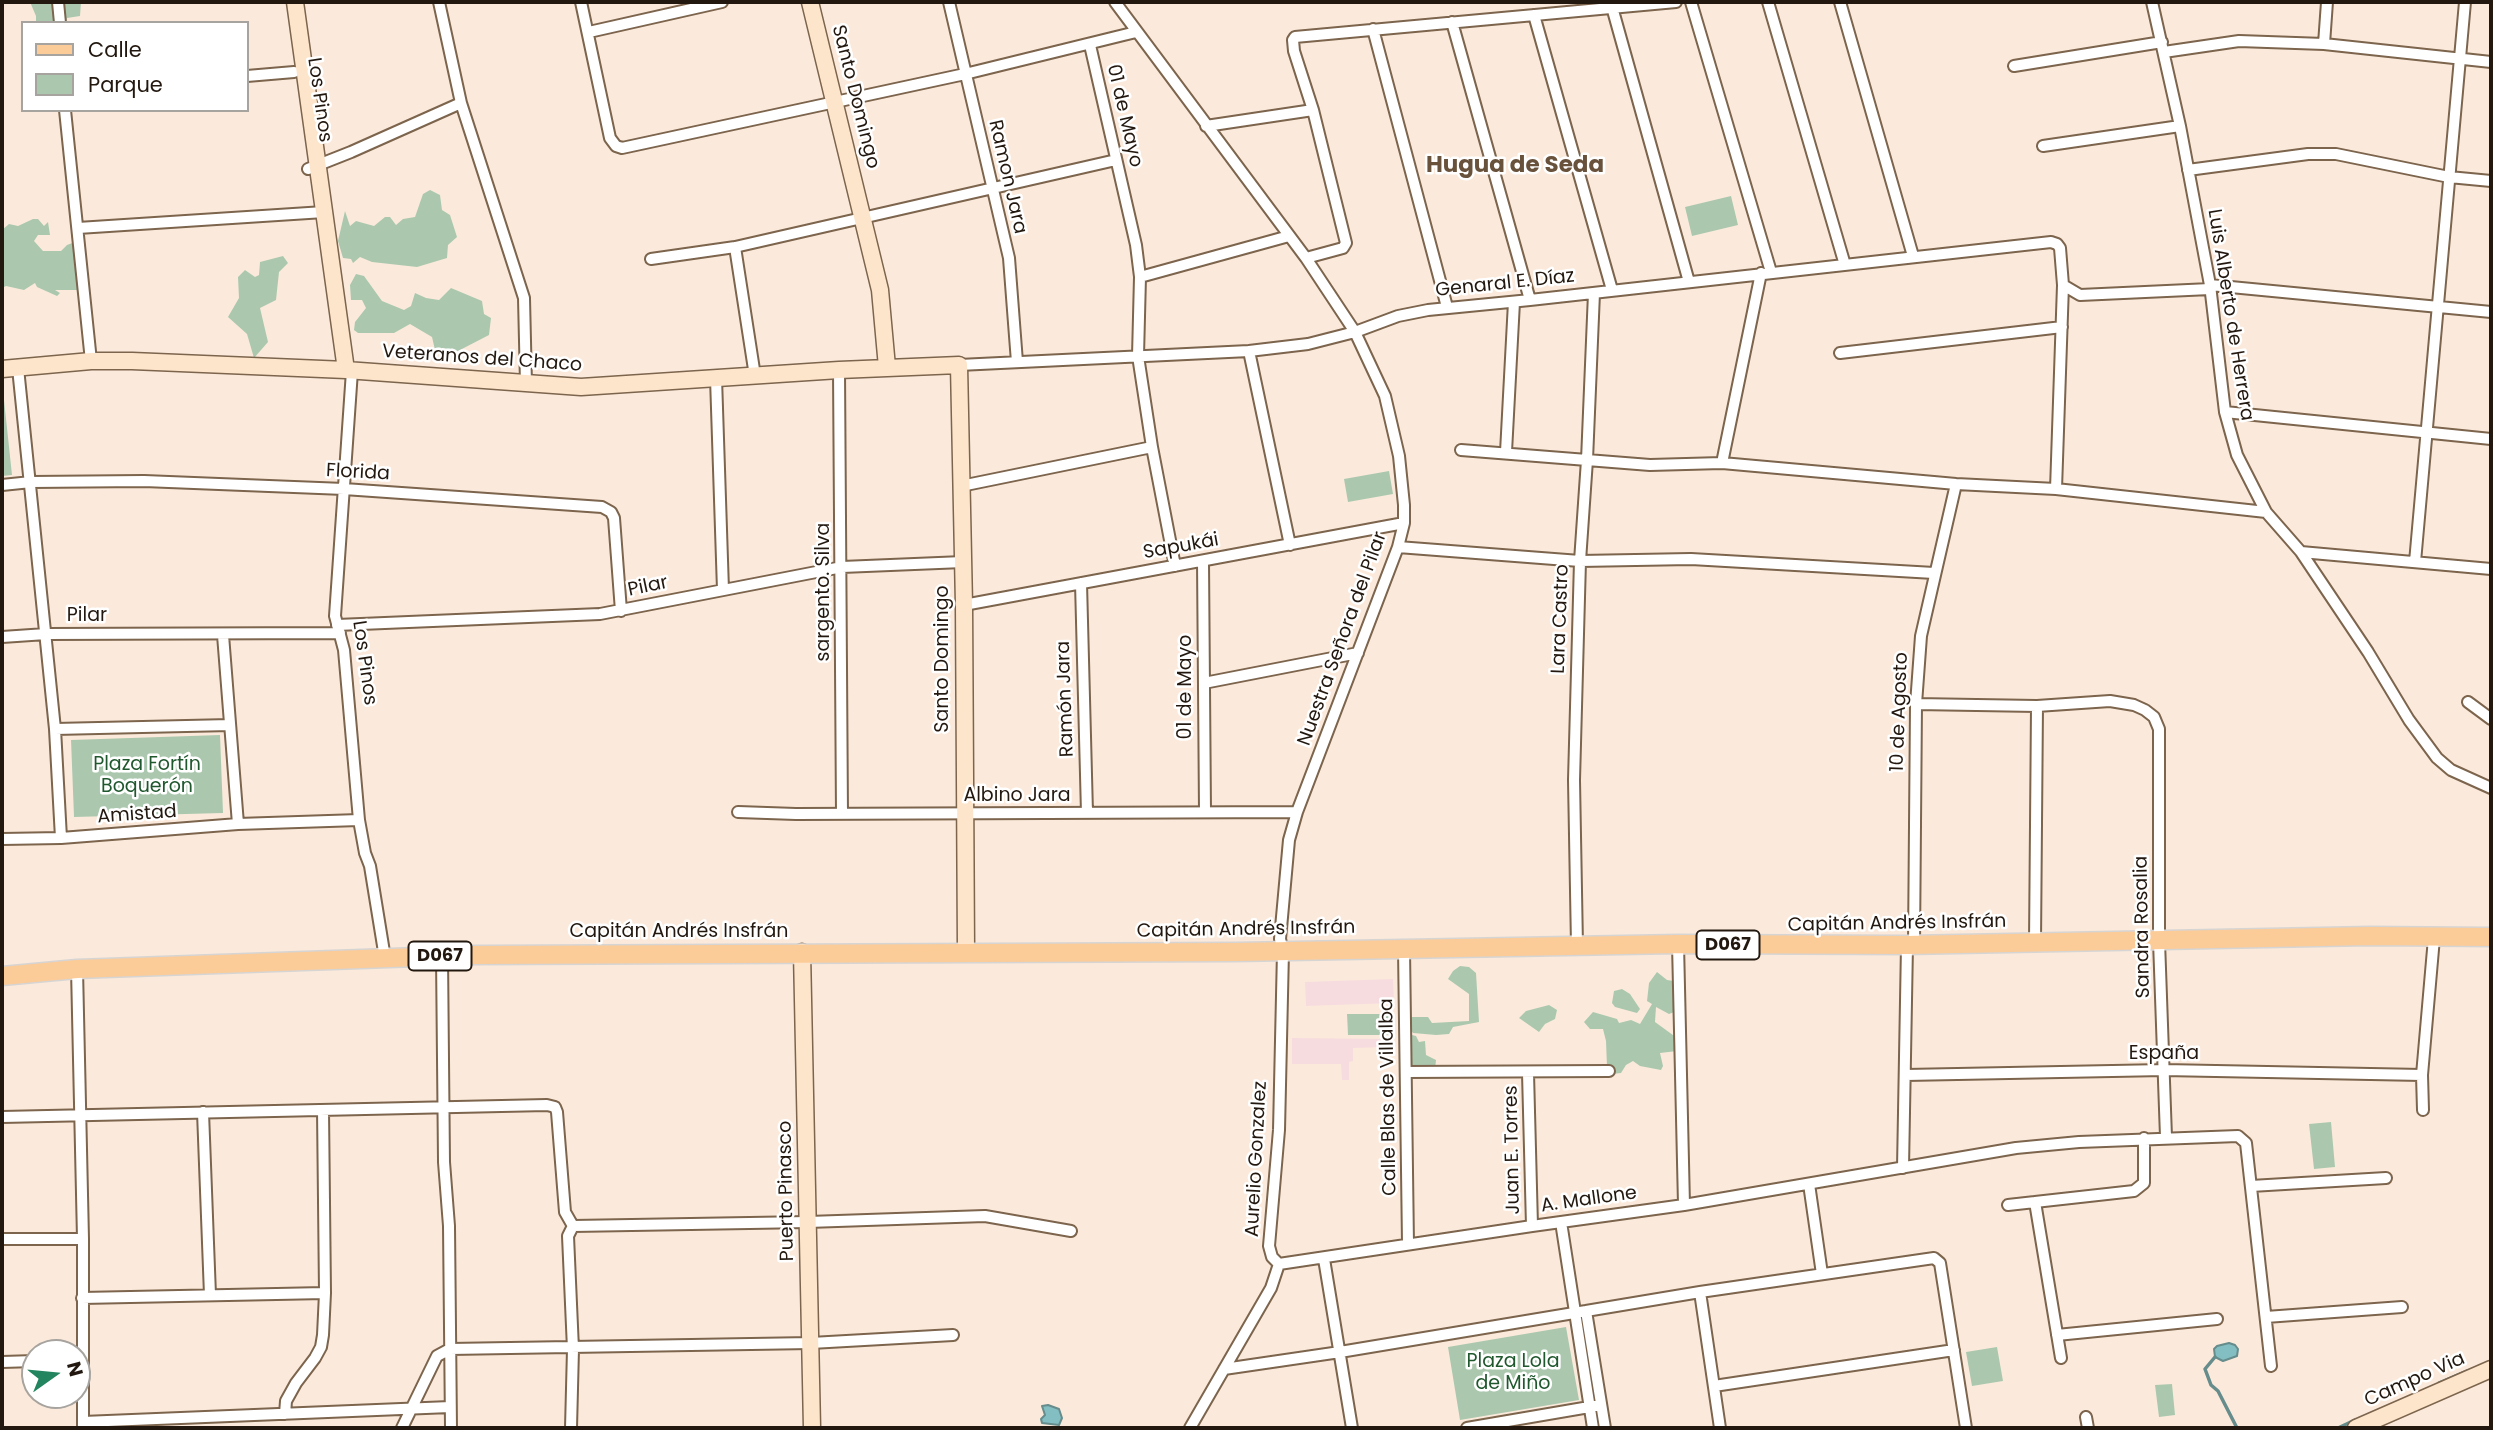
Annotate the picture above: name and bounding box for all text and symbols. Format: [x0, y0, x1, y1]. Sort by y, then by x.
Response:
legend [21, 21, 248, 112]
street label: Santo Domingo [826, 23, 884, 171]
text: Calle [88, 35, 142, 64]
street label: Los Pinos [302, 56, 336, 144]
street label: 01 de Mayo [1101, 62, 1147, 170]
text: Parque [88, 70, 163, 99]
street label: Ramon Jara [983, 118, 1031, 236]
district label: Hugua de Seda [1426, 152, 1604, 180]
street label: Luis Alberto de Herrera [2202, 208, 2258, 422]
street label: Genaral E. Díaz [1434, 265, 1576, 303]
street label: Veteranos del Chaco [381, 341, 583, 377]
street label: Florida [326, 460, 390, 486]
street label: sargento. Silva [813, 523, 835, 661]
street label: Sapukái [1141, 529, 1221, 565]
street label: Nuestra Señora del Pilar [1294, 529, 1392, 749]
street label: Lara Castro [1548, 564, 1574, 674]
street label: Pilar [626, 572, 670, 602]
street label: Santo Domingo [932, 585, 954, 733]
street label: Pilar [67, 605, 107, 627]
street label: Los Pinos [347, 619, 381, 707]
street label: 01 de Mayo [1175, 635, 1197, 739]
street label: Ramón Jara [1053, 641, 1079, 757]
street label: 10 de Agosto [1887, 652, 1913, 772]
park label: Plaza Fortín Boquerón [93, 754, 201, 798]
street label: Albino Jara [963, 785, 1071, 807]
street label: Amistad [97, 801, 177, 829]
street label: Sandra Rosalia [2130, 855, 2156, 999]
street label: Capitán Andrés Insfrán [1787, 911, 2007, 937]
street label: Capitán Andrés Insfrán [1136, 917, 1356, 943]
street label: Capitán Andrés Insfrán [570, 921, 788, 943]
road number: D067 [1696, 930, 1760, 960]
road number: D067 [408, 942, 472, 971]
street label: Calle Blas de Villalba [1376, 998, 1402, 1196]
street label: España [2129, 1043, 2199, 1065]
street label: Aurelio Gonzalez [1242, 1080, 1272, 1238]
street label: Juan E. Torres [1500, 1085, 1526, 1215]
street label: Puerto Pinasco [774, 1121, 800, 1261]
street label: A. Mallone [1540, 1182, 1638, 1218]
north arrow [21, 1339, 91, 1409]
street label: Campo Via [2361, 1348, 2469, 1412]
park label: Plaza Lola de Miño [1467, 1351, 1559, 1395]
text: N [60, 1359, 90, 1379]

